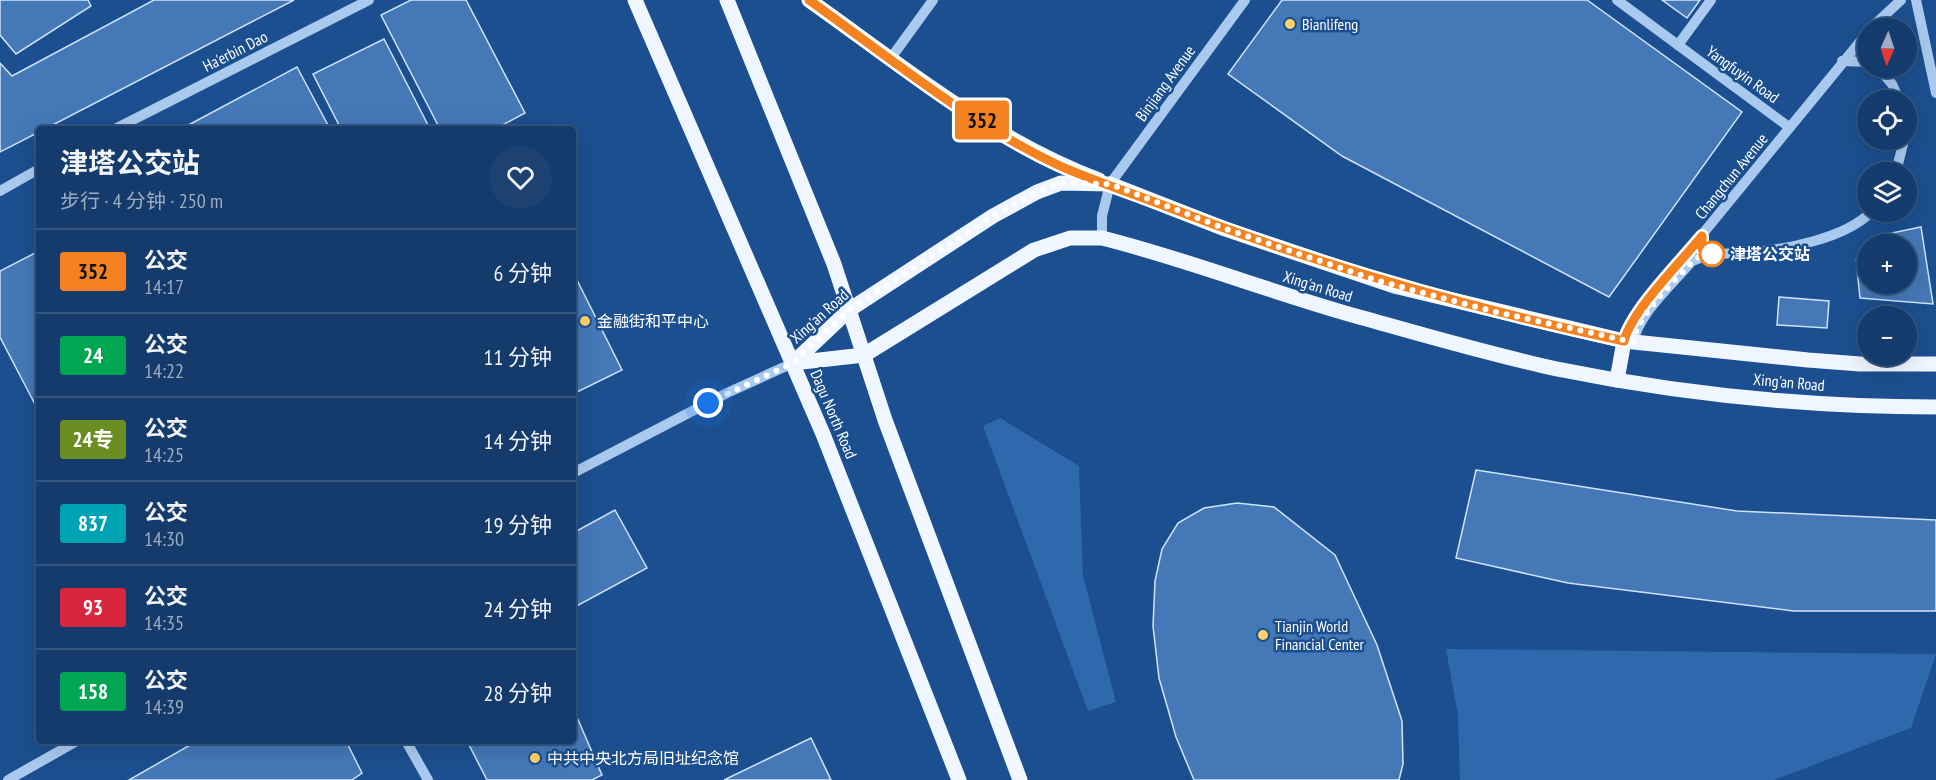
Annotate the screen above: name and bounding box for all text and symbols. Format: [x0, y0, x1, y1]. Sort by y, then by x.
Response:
place label: Bianlifeng [1302, 14, 1358, 34]
marker: Bianlifeng [1283, 17, 1297, 31]
north arrow [1857, 18, 1917, 78]
map controls [1857, 18, 1917, 366]
street label: Ha'erbin Dao [199, 26, 271, 76]
street label: Binjiang Avenue [1131, 41, 1199, 125]
street label: Yangfuyin Road [1703, 41, 1783, 107]
button: locate [1857, 90, 1917, 150]
line badge: 352 [948, 100, 1016, 140]
text: 352 [967, 107, 997, 134]
street label: Changchun Avenue [1690, 129, 1772, 223]
text: 津塔公交站 [60, 144, 200, 181]
button: heart [489, 146, 552, 209]
button: layers [1857, 162, 1917, 222]
text: 步行 · 4 分钟 · 250 m [60, 188, 223, 214]
button: + [1857, 234, 1917, 294]
marker: 津塔公交站 [1699, 241, 1725, 267]
place label: 津塔公交站 [1730, 244, 1810, 264]
text: 公交 [144, 246, 188, 274]
text: 352 [78, 258, 108, 285]
text: 6 分钟 [493, 259, 552, 287]
street label: Xing'an Road [1281, 266, 1355, 306]
text: 14:17 [144, 274, 184, 300]
street label: Xing'an Road [786, 285, 852, 347]
button: − [1857, 306, 1917, 366]
place label: 金融街和平中心 [597, 311, 709, 331]
marker: 金融街和平中心 [578, 314, 592, 328]
text: 公交 [144, 330, 188, 358]
text: 24 [83, 342, 103, 369]
text: 11 分钟 [484, 343, 552, 371]
text: 14:22 [144, 358, 184, 384]
street label: Dagu North Road [806, 367, 862, 461]
street label: Xing'an Road [1752, 369, 1826, 395]
your location [693, 388, 723, 418]
text: 公交 [144, 414, 188, 442]
text: 24专 [72, 426, 114, 453]
text: 14 分钟 [484, 427, 552, 455]
text: 14:25 [144, 442, 184, 468]
text: 公交 [144, 498, 188, 526]
text: 837 [78, 510, 108, 537]
text: 19 分钟 [484, 511, 552, 539]
text: 14:30 [144, 526, 184, 552]
text: 公交 [144, 582, 188, 610]
text: 93 [83, 594, 103, 621]
text: 24 分钟 [484, 595, 552, 623]
text: 14:35 [144, 610, 184, 636]
place label: Tianjin World Financial Center [1275, 616, 1365, 654]
marker: Tianjin World Financial Center [1256, 628, 1270, 642]
text: 公交 [144, 666, 188, 694]
text: 158 [78, 678, 108, 705]
text: 28 分钟 [484, 679, 552, 707]
text: 14:39 [144, 694, 184, 720]
place label: 中共中央北方局旧址纪念馆 [547, 748, 739, 768]
marker: 中共中央北方局旧址纪念馆 [528, 751, 542, 765]

